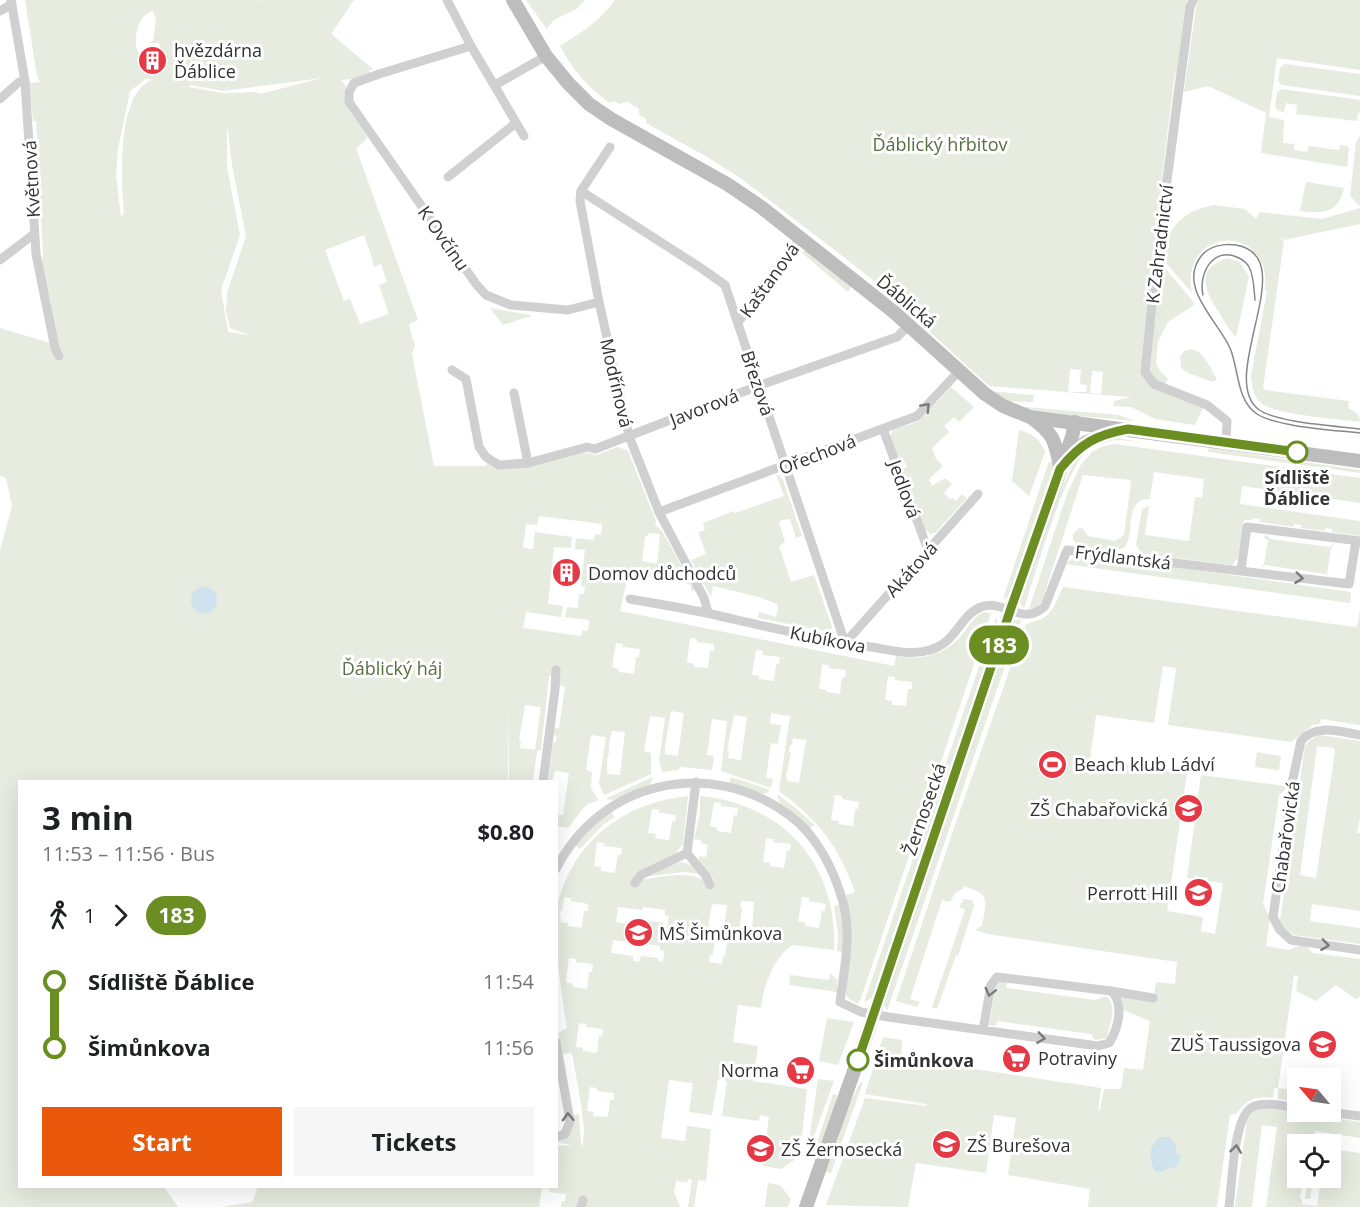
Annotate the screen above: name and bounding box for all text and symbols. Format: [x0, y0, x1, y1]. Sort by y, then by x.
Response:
place label: hvězdárna Ďáblice [174, 38, 262, 83]
building icon: hvězdárna Ďáblice [137, 44, 169, 76]
park label: Ďáblický hřbitov [872, 132, 1008, 156]
street label: Květnová [17, 140, 45, 218]
street label: K Zahradnictví [1140, 183, 1178, 305]
street label: K Ovčínu [413, 201, 475, 275]
street label: Kaštanová [734, 238, 804, 322]
street label: Ďáblická [872, 269, 942, 333]
street label: Modřínová [595, 336, 639, 430]
street label: Březová [736, 347, 780, 419]
street label: Javorová [664, 383, 742, 432]
one-way arrow [918, 403, 929, 414]
street label: Ořechová [775, 428, 859, 480]
marker: Sídliště Ďáblice [1286, 441, 1308, 463]
street label: Jedlová [883, 455, 927, 521]
place label: Sídliště Ďáblice [1264, 465, 1330, 510]
street label: Akátová [880, 536, 942, 602]
street label: Frýdlantská [1074, 539, 1172, 575]
building icon: Domov důchodců [551, 557, 583, 589]
place label: Domov důchodců [588, 561, 736, 585]
one-way arrow [1295, 571, 1304, 583]
street label: Kubíkova [788, 620, 868, 658]
line badge: 183 [964, 626, 1034, 664]
text: 183 [981, 631, 1017, 659]
park label: Ďáblický háj [342, 656, 442, 680]
sports icon: Beach klub Ládví [1037, 748, 1069, 780]
place label: Beach klub Ládví [1074, 752, 1215, 776]
street label: Žernosecká [897, 760, 951, 858]
street label: Chabařovická [1265, 779, 1305, 895]
school or university icon: ZŠ Chabařovická [1173, 793, 1205, 825]
text: 3 min [42, 795, 134, 840]
place label: ZŠ Chabařovická [1030, 797, 1168, 821]
text: $0.80 [477, 816, 534, 846]
text: 11:53 – 11:56 · Bus [42, 840, 215, 867]
school or university icon: Perrott Hill [1183, 877, 1215, 909]
place label: Perrott Hill [1087, 881, 1178, 905]
icon: walk [42, 899, 75, 932]
icon: forward [104, 899, 137, 932]
text: 183 [158, 901, 194, 929]
text: 1 [84, 902, 95, 929]
school or university icon: MŠ Šimůnkova [622, 917, 654, 949]
place label: MŠ Šimůnkova [659, 921, 782, 945]
one-way arrow [1321, 939, 1330, 951]
text: Sídliště Ďáblice [88, 966, 255, 996]
text: 11:54 [483, 968, 534, 995]
one-way arrow [985, 987, 998, 997]
school or university icon: ZUŠ Taussigova [1306, 1028, 1338, 1060]
one-way arrow [1037, 1031, 1046, 1043]
text: Šimůnkova [88, 1032, 210, 1062]
place label: ZUŠ Taussigova [1171, 1032, 1301, 1056]
text: 11:56 [483, 1034, 534, 1061]
supermarket icon: Potraviny [1001, 1042, 1033, 1074]
place label: Potraviny [1038, 1046, 1118, 1070]
place label: Šimůnkova [874, 1048, 974, 1072]
marker: Šimůnkova [847, 1049, 869, 1071]
supermarket icon: Norma [784, 1054, 816, 1086]
place label: Norma [721, 1058, 779, 1082]
north arrow [1287, 1068, 1341, 1122]
map controls [1287, 1068, 1341, 1188]
button: Start [42, 1107, 282, 1176]
button: Tickets [294, 1107, 534, 1176]
one-way arrow [561, 1113, 574, 1122]
school or university icon: ZŠ Burešova [930, 1129, 962, 1161]
school or university icon: ZŠ Žernosecká [744, 1133, 776, 1165]
place label: ZŠ Burešova [967, 1133, 1070, 1157]
button: locate [1287, 1134, 1341, 1188]
place label: ZŠ Žernosecká [781, 1137, 902, 1161]
one-way arrow [1230, 1144, 1242, 1154]

